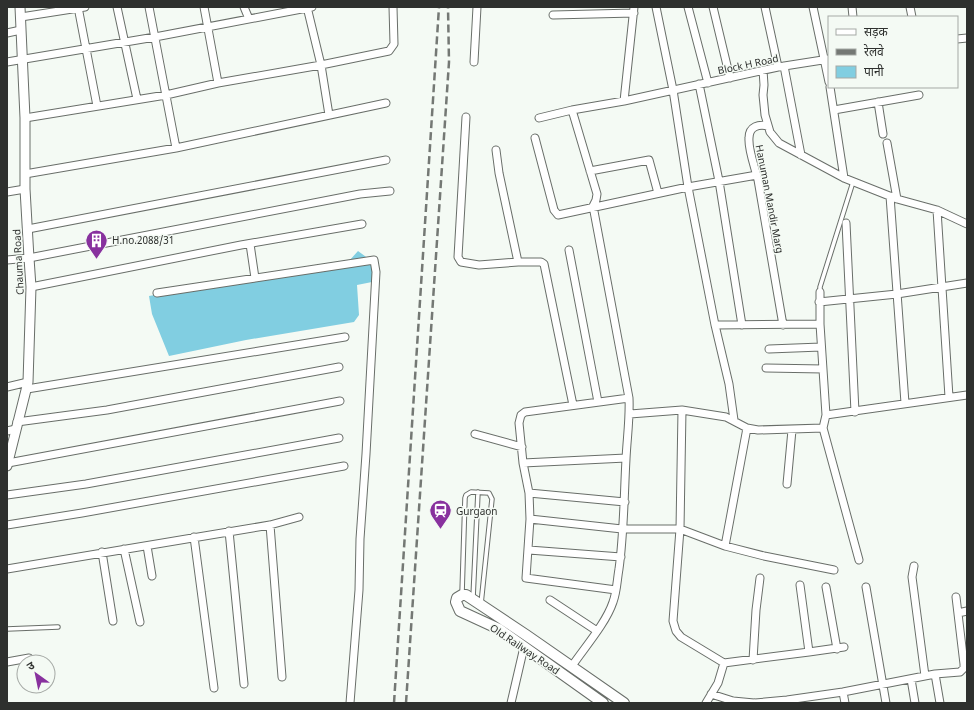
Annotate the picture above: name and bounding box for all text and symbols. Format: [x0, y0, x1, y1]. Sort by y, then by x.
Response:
legend [828, 16, 958, 88]
text: सड़क [864, 25, 889, 41]
text: रेलवे [864, 44, 884, 61]
street label: Block H Road [717, 53, 780, 78]
text: पानी [864, 64, 885, 81]
street label: Hanuman Mandir Marg [752, 144, 785, 255]
building icon: H.no.2088/31 [83, 227, 109, 260]
street label: Chauma Road [11, 229, 28, 295]
place label: H.no.2088/31 [112, 235, 174, 248]
station icon: Gurgaon [427, 498, 453, 531]
place label: Gurgaon [456, 506, 497, 519]
street label: Old Railway Road [487, 622, 562, 678]
north arrow [16, 654, 56, 694]
text: उ [25, 659, 38, 674]

